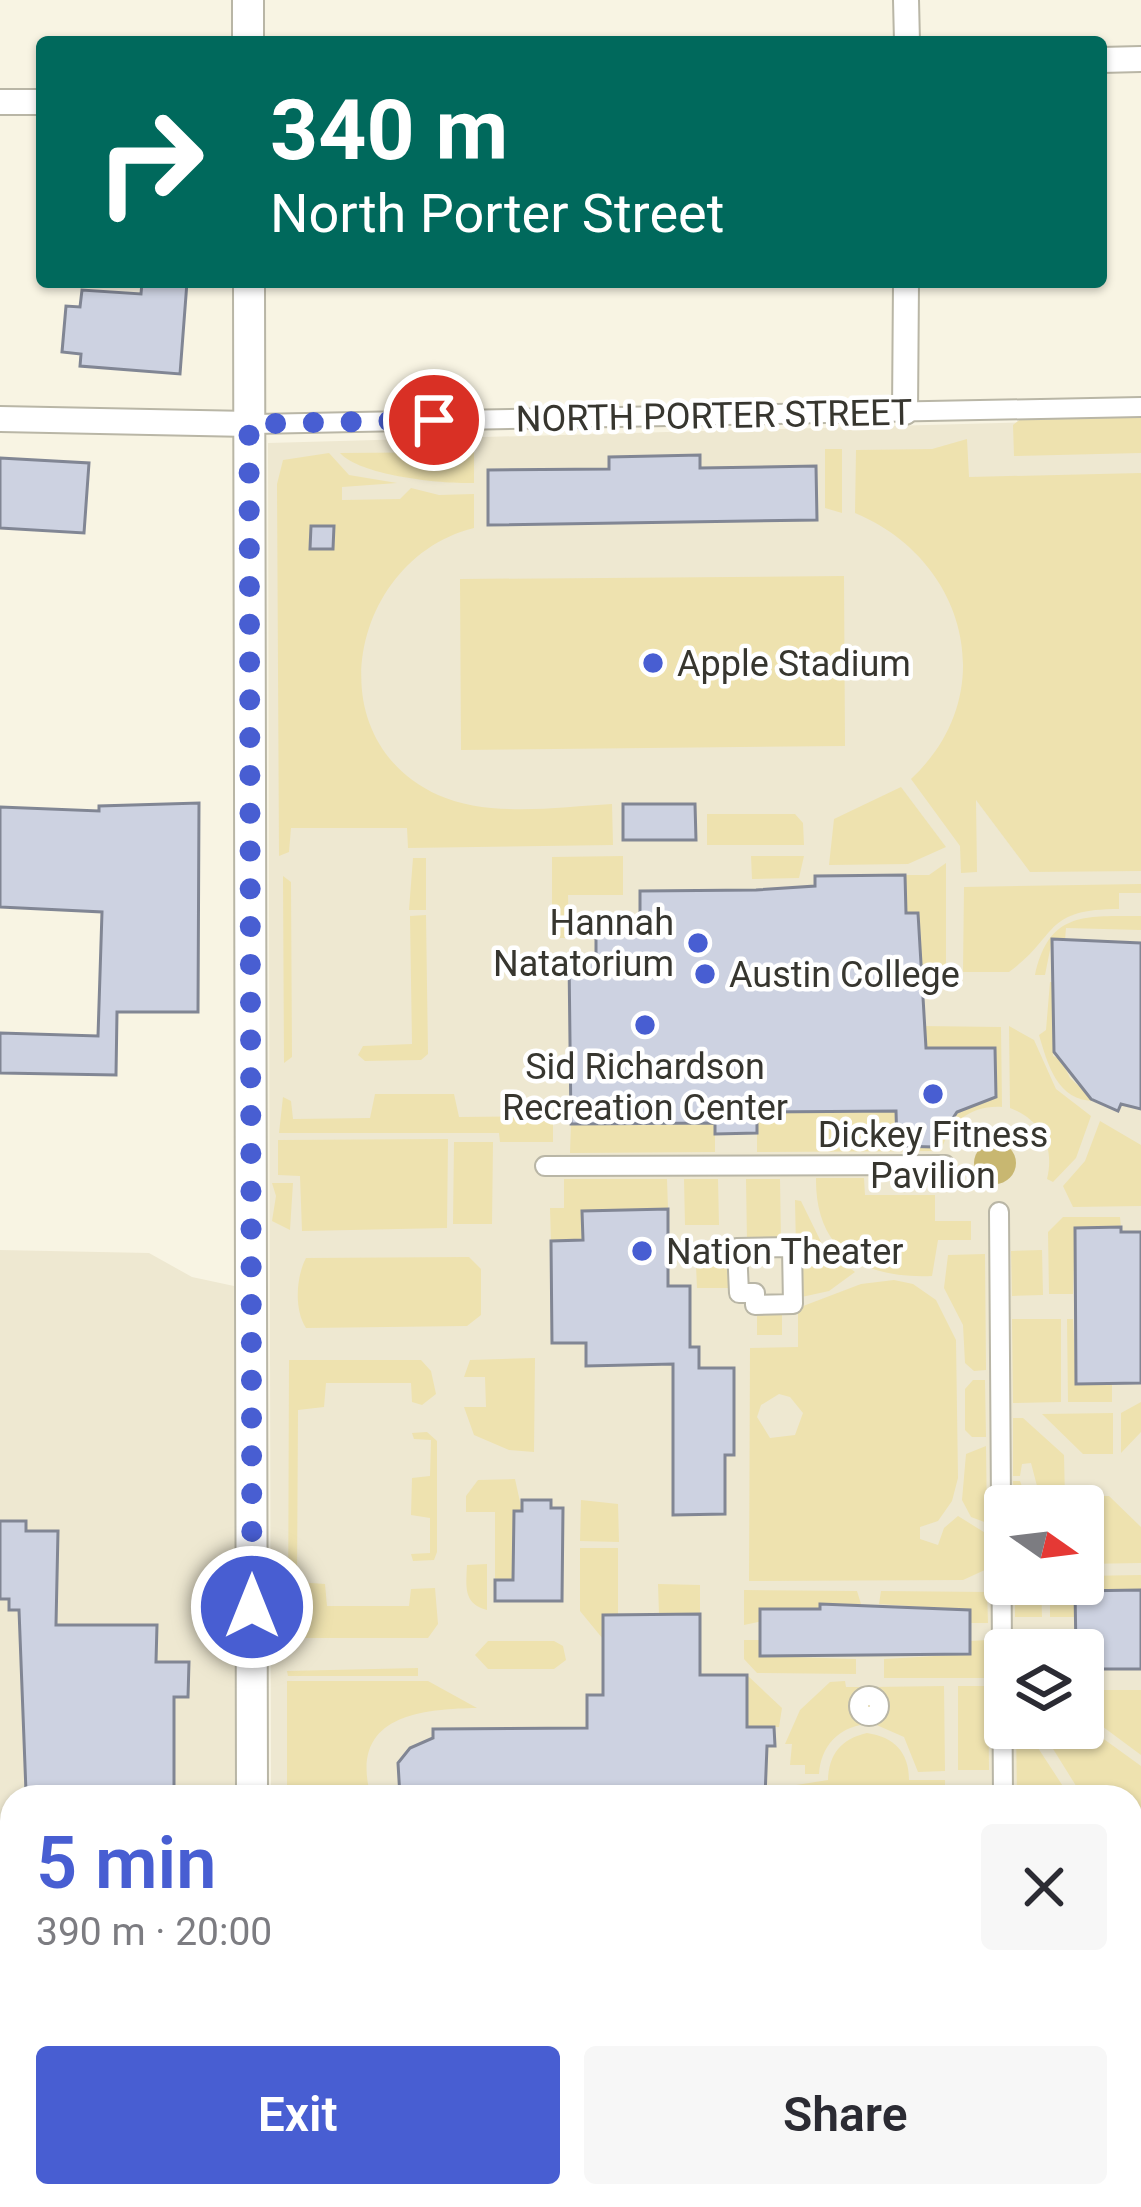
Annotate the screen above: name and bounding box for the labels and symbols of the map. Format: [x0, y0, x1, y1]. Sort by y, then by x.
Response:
pin [383, 369, 485, 471]
street label: NORTH PORTER STREET [515, 392, 913, 440]
place label: Apple Stadium [677, 643, 911, 685]
marker: Apple Stadium [640, 650, 666, 676]
place label: Hannah Natatorium [493, 902, 674, 985]
marker: Hannah Natatorium [685, 930, 711, 956]
place label: Austin College [729, 954, 960, 996]
marker: Austin College [692, 961, 718, 987]
marker: Sid Richardson Recreation Center [632, 1012, 658, 1038]
place label: Sid Richardson Recreation Center [502, 1046, 788, 1129]
marker: Dickey Fitness Pavilion [920, 1081, 946, 1107]
place label: Dickey Fitness Pavilion [818, 1114, 1048, 1197]
place label: Nation Theater [666, 1231, 903, 1273]
marker: Nation Theater [629, 1238, 655, 1264]
north arrow [984, 1485, 1104, 1605]
position arrow [189, 1544, 315, 1670]

